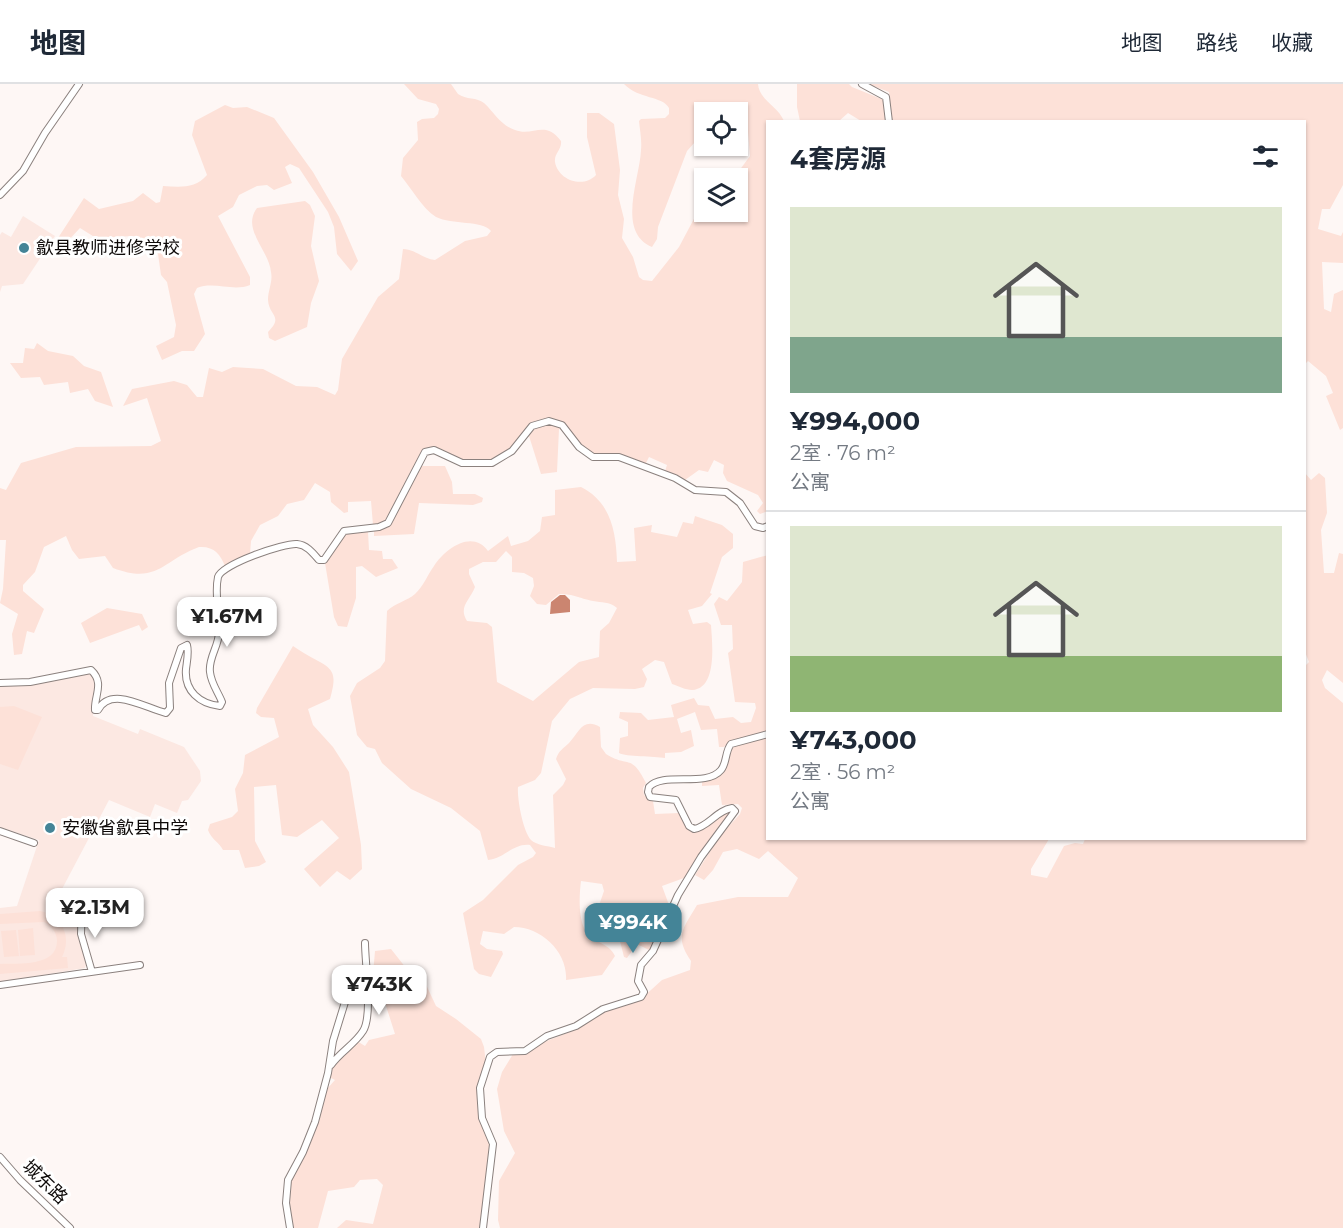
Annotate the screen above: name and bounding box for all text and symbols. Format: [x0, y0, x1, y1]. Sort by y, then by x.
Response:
text: 地图 [30, 26, 86, 60]
text: 地图 [1121, 30, 1163, 55]
text: 路线 [1196, 30, 1238, 55]
text: 收藏 [1271, 30, 1313, 55]
map controls [694, 102, 748, 222]
button: locate [694, 102, 748, 156]
icon: filters [1249, 140, 1282, 173]
text: 4套房源 [790, 143, 886, 175]
button: layers [694, 168, 748, 222]
place label: 歙县教师进修学校 [36, 237, 180, 259]
marker: 歙县教师进修学校 [17, 241, 31, 255]
icon: home [982, 246, 1090, 354]
text: ¥994,000 [790, 405, 920, 437]
text: 2室 · 76 m² [790, 441, 896, 465]
text: 公寓 [790, 470, 830, 494]
icon: home [982, 565, 1090, 673]
pin: ¥1.67M [178, 597, 276, 648]
text: ¥1.67M [191, 604, 263, 628]
text: ¥743,000 [790, 724, 917, 756]
text: 2室 · 56 m² [790, 760, 895, 784]
text: 公寓 [790, 789, 830, 813]
place label: 安徽省歙县中学 [62, 817, 188, 839]
marker: 安徽省歙县中学 [43, 821, 57, 835]
pin: ¥2.13M [46, 888, 144, 939]
text: ¥2.13M [60, 895, 130, 919]
pin: ¥994K [591, 903, 675, 954]
text: ¥994K [599, 910, 667, 934]
pin: ¥743K [337, 965, 421, 1016]
text: ¥743K [346, 972, 412, 996]
street label: 城东路 [18, 1155, 72, 1209]

